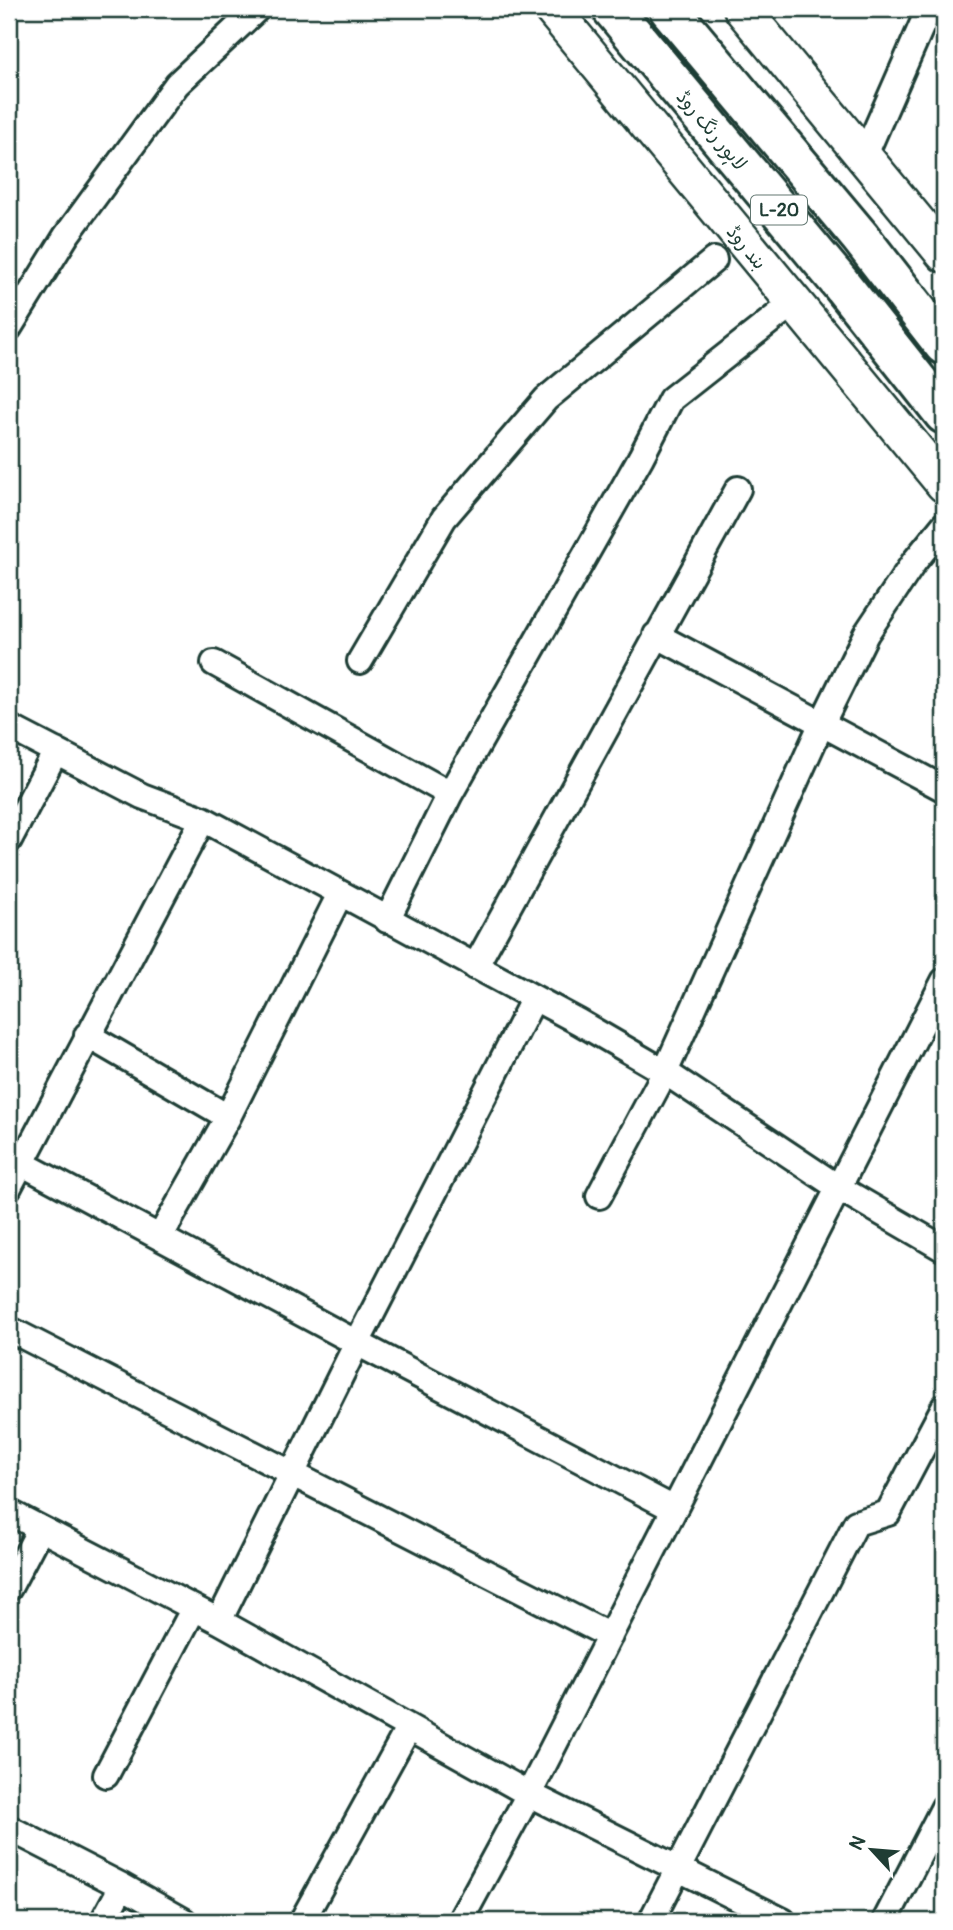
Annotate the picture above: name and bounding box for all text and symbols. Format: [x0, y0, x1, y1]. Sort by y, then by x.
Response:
street label: لاہور رنگ روڈ [669, 86, 752, 177]
road number: L-20 [751, 196, 807, 224]
street label: بند روڈ [721, 221, 771, 275]
north arrow [838, 1814, 908, 1884]
text: N [844, 1832, 871, 1854]

